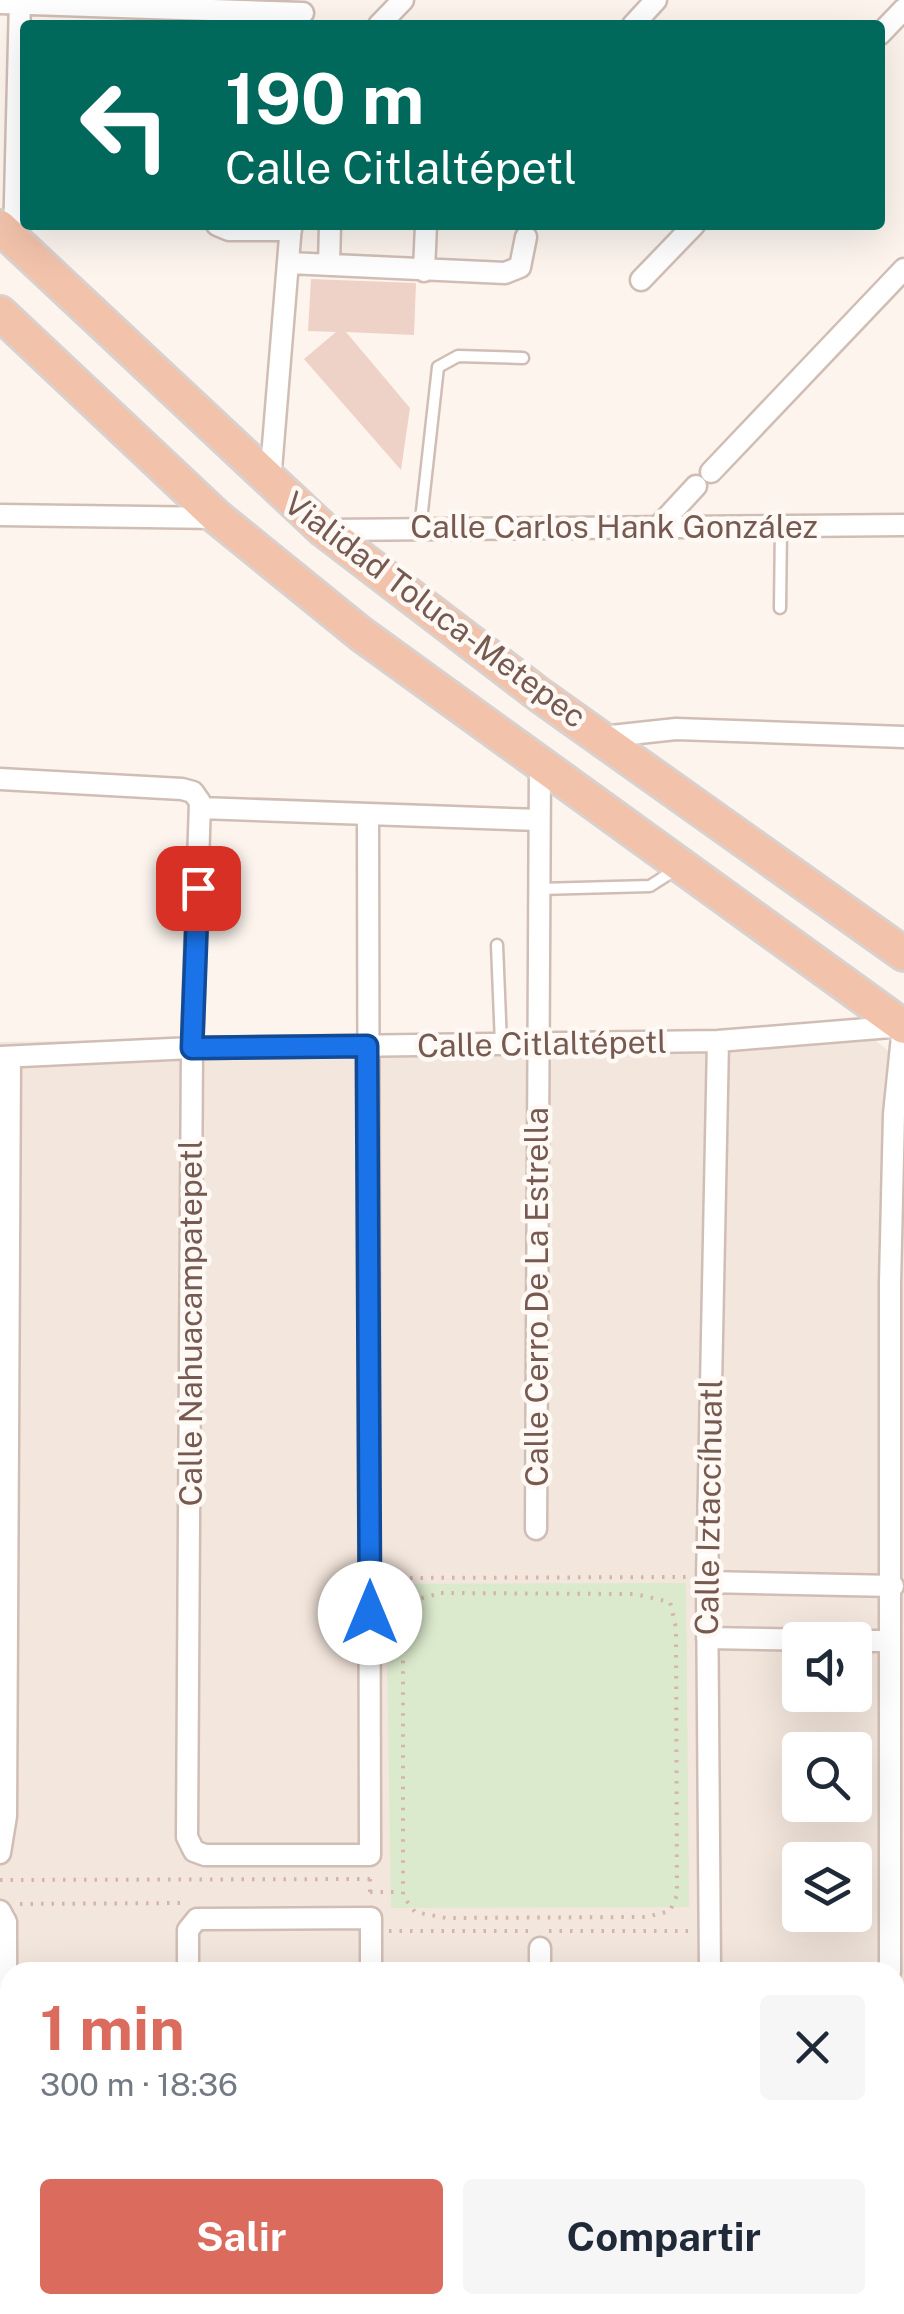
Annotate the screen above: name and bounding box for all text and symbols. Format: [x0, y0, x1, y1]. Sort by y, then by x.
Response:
text: 190 m [225, 57, 424, 140]
icon: left [60, 60, 190, 190]
text: Calle Citlaltépetl [225, 141, 577, 194]
street label: Vialidad Toluca-Metepec [277, 484, 593, 735]
street label: Calle Carlos Hank González [410, 508, 818, 545]
pin [156, 846, 241, 931]
icon: arrive [171, 861, 226, 916]
street label: Calle Citlaltépetl [417, 1023, 667, 1064]
street label: Calle Cerro De La Estrella [518, 1107, 555, 1487]
street label: Calle Nahuacampatepetl [172, 1140, 209, 1506]
street label: Calle Iztaccíhuatl [688, 1378, 729, 1636]
position arrow [318, 1561, 422, 1665]
map controls [782, 1622, 872, 1932]
button: sound [782, 1622, 872, 1712]
button: search [782, 1732, 872, 1822]
button: layers [782, 1842, 872, 1932]
text: 1 min [40, 1993, 185, 2064]
button: close [760, 1995, 865, 2100]
text: 300 m · 18:36 [40, 2066, 238, 2103]
button: Salir [40, 2179, 443, 2294]
button: Compartir [463, 2179, 865, 2294]

